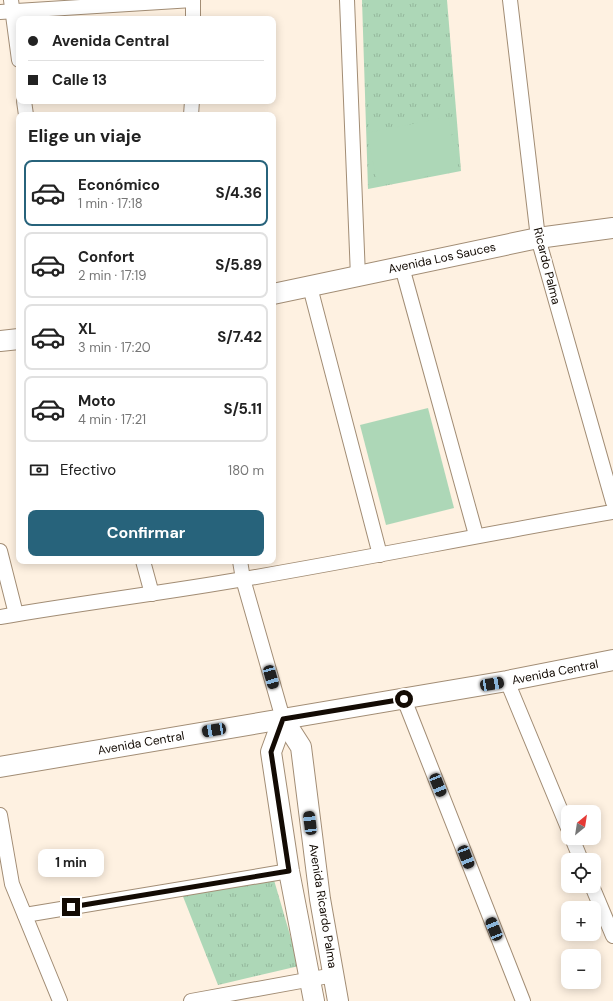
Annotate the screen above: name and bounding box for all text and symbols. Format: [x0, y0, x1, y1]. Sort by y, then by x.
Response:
text: Avenida Central [52, 31, 169, 51]
text: Calle 13 [52, 70, 107, 90]
text: Elige un viaje [28, 124, 142, 148]
icon: car [30, 175, 66, 211]
text: Económico [78, 175, 160, 195]
text: S/4.36 [215, 183, 262, 203]
text: 1 min · 17:18 [78, 195, 143, 212]
street label: Ricardo Palma [530, 226, 564, 306]
street label: Avenida Los Sauces [387, 239, 497, 277]
icon: car [30, 247, 66, 283]
text: Confort [78, 247, 135, 267]
text: S/5.89 [215, 255, 262, 275]
text: 2 min · 17:19 [78, 267, 146, 284]
icon: car [30, 319, 66, 355]
text: XL [78, 319, 96, 339]
text: S/7.42 [217, 327, 262, 347]
text: 3 min · 17:20 [78, 339, 151, 356]
icon: car [30, 391, 66, 427]
text: Moto [78, 391, 116, 411]
text: S/5.11 [223, 399, 262, 419]
text: 4 min · 17:21 [78, 411, 146, 428]
icon: cash [28, 459, 50, 481]
text: Efectivo [60, 460, 116, 480]
text: 180 m [228, 462, 264, 479]
button: Confirmar [28, 510, 264, 556]
street label: Avenida Central [510, 656, 600, 688]
car [262, 664, 280, 690]
car [479, 676, 505, 692]
route start [395, 690, 413, 708]
car [201, 722, 227, 738]
street label: Avenida Central [96, 727, 186, 759]
car [428, 772, 448, 798]
north arrow [561, 805, 601, 845]
map controls [561, 805, 601, 989]
car [303, 810, 317, 836]
street label: Avenida Ricardo Palma [305, 843, 341, 969]
car [456, 844, 476, 870]
callout: 1 min [38, 849, 104, 877]
button: locate [561, 853, 601, 893]
text: 1 min [55, 854, 87, 871]
route end [62, 898, 80, 916]
button: + [561, 901, 601, 941]
car [484, 916, 504, 942]
button: − [561, 949, 601, 989]

